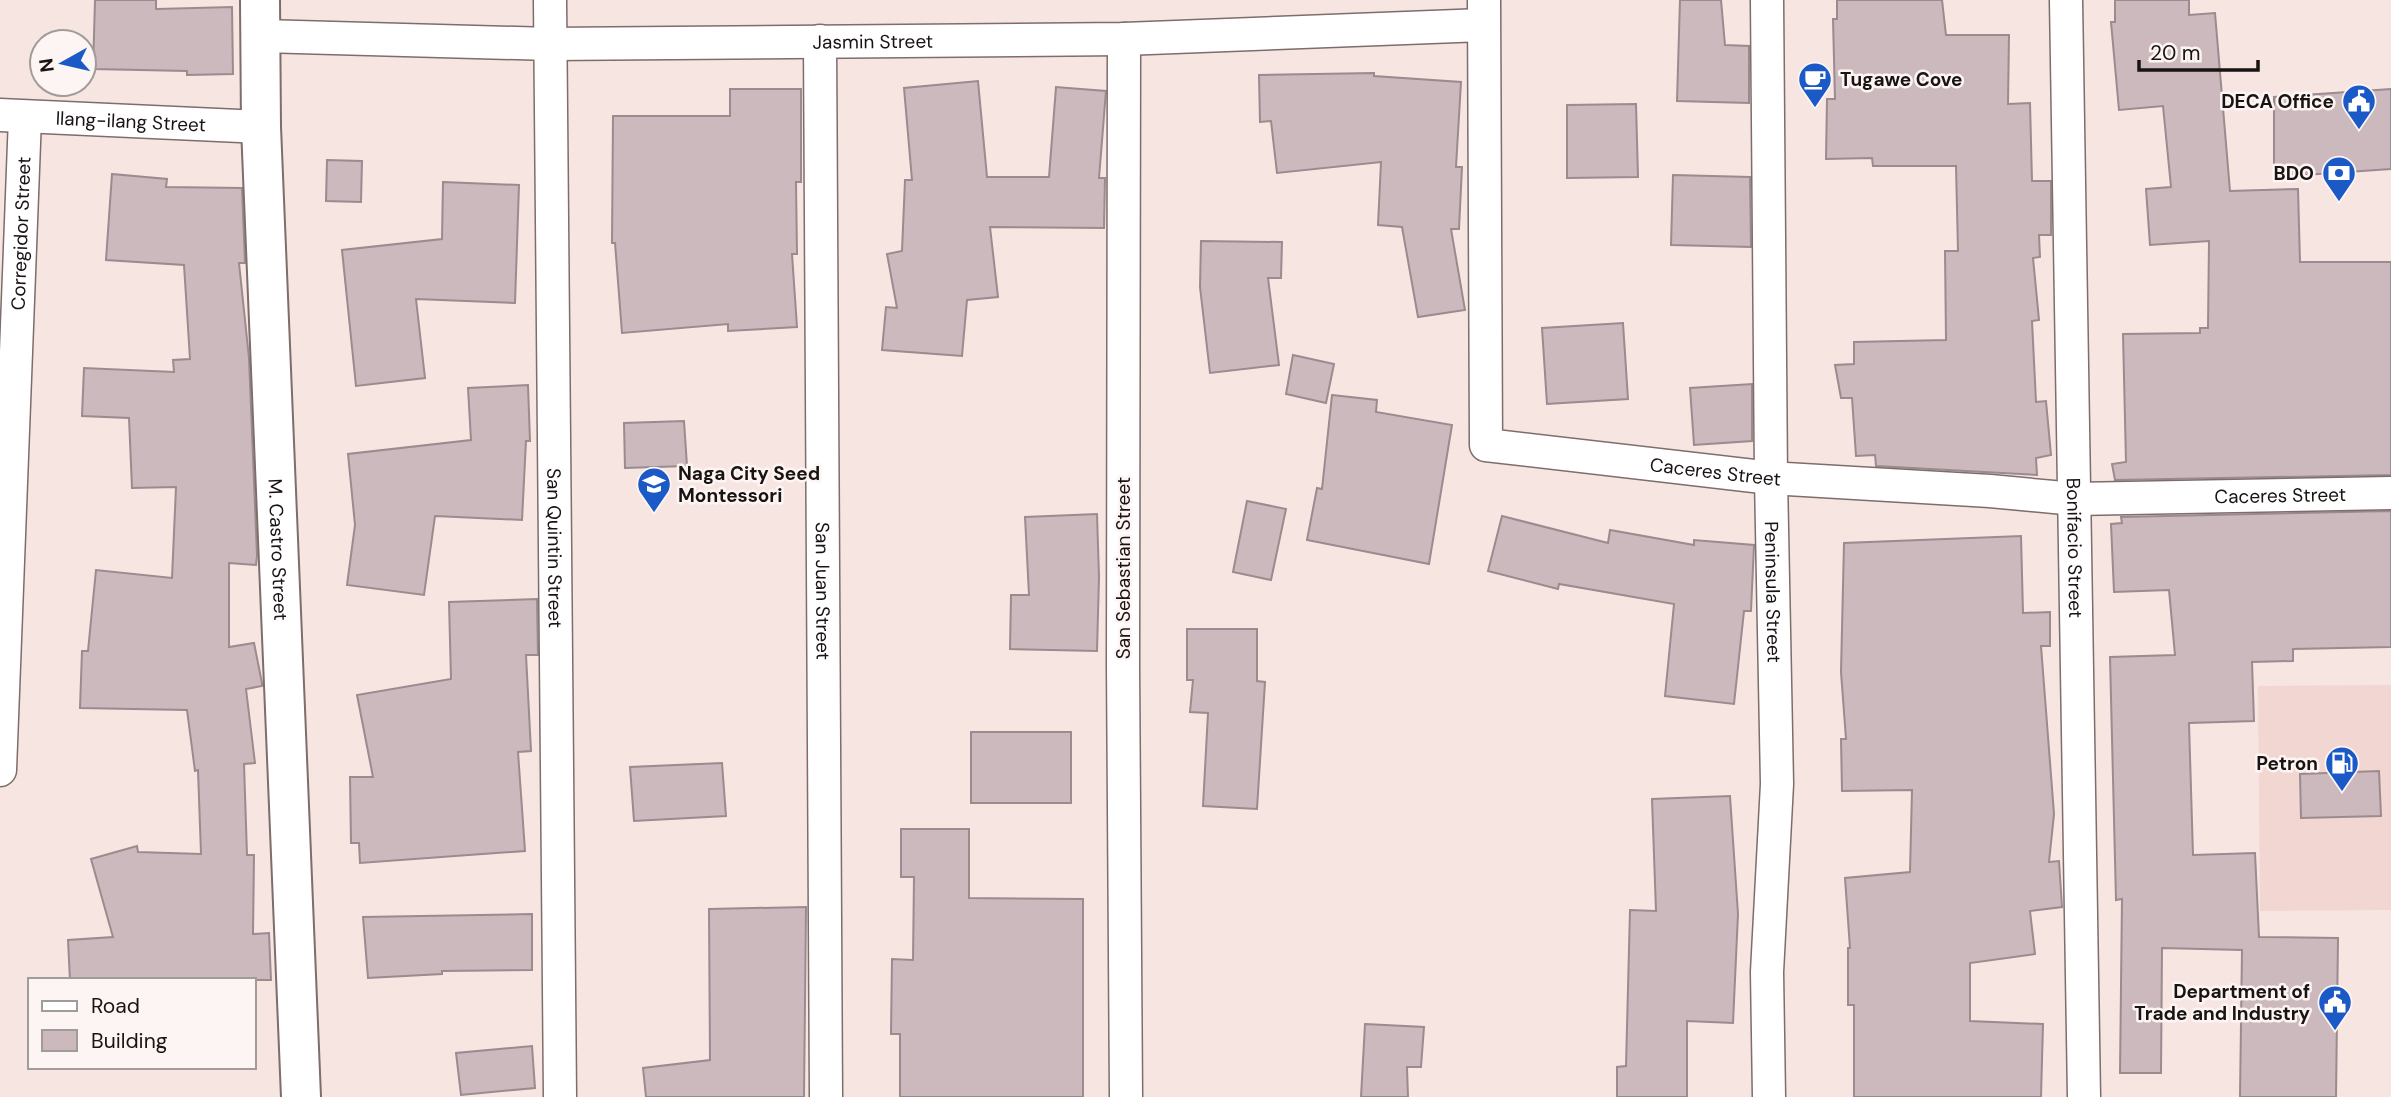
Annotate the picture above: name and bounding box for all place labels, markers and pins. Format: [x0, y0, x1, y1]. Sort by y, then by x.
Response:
cafe icon: Tugawe Cove [1796, 60, 1834, 109]
place label: Tugawe Cove [1840, 67, 1963, 92]
public building icon: DECA Office [2340, 82, 2378, 131]
place label: DECA Office [2221, 89, 2334, 114]
bank icon: BDO [2320, 154, 2358, 203]
place label: BDO [2274, 161, 2314, 186]
place label: Naga City Seed Montessori [678, 461, 820, 508]
school or university icon: Naga City Seed Montessori [635, 465, 673, 514]
fuel station icon: Petron [2323, 744, 2361, 793]
place label: Petron [2256, 751, 2318, 776]
place label: Department of Trade and Industry [2134, 979, 2311, 1026]
public building icon: Department of Trade and Industry [2316, 983, 2354, 1032]

